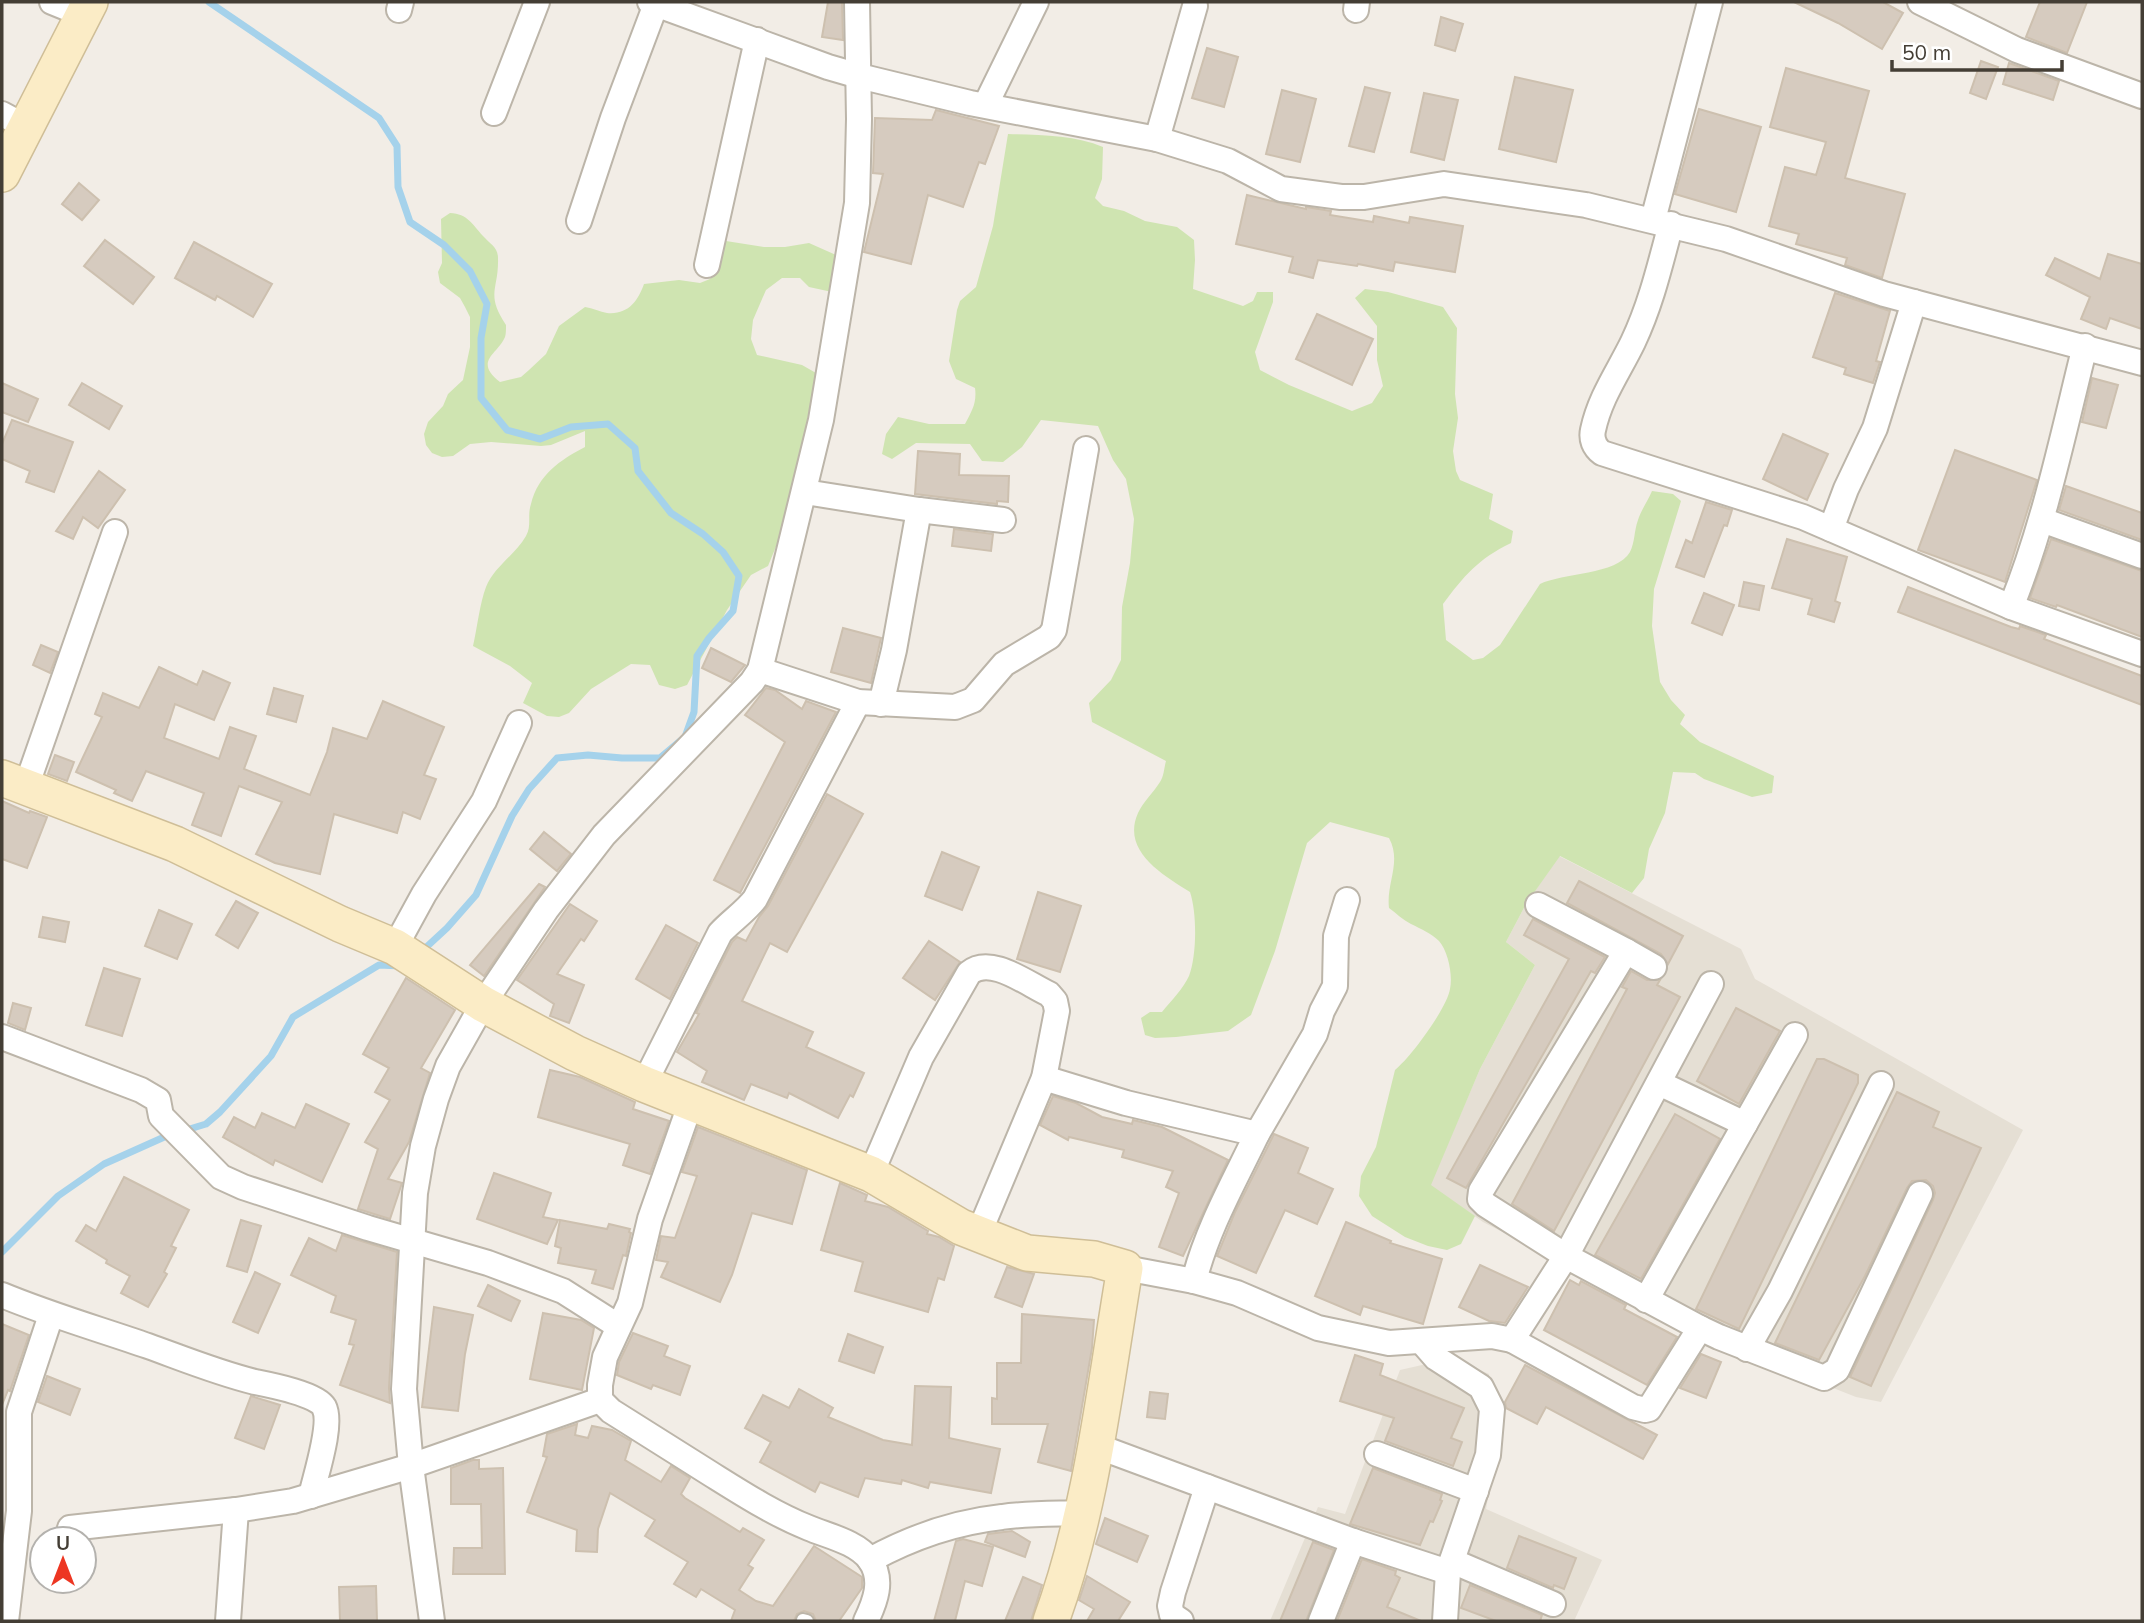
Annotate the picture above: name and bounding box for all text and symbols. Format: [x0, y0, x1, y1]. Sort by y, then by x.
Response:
scale bar [1892, 28, 2062, 72]
text: 50 m [1902, 39, 1951, 65]
north arrow [28, 1525, 98, 1595]
text: U [56, 1531, 70, 1555]

